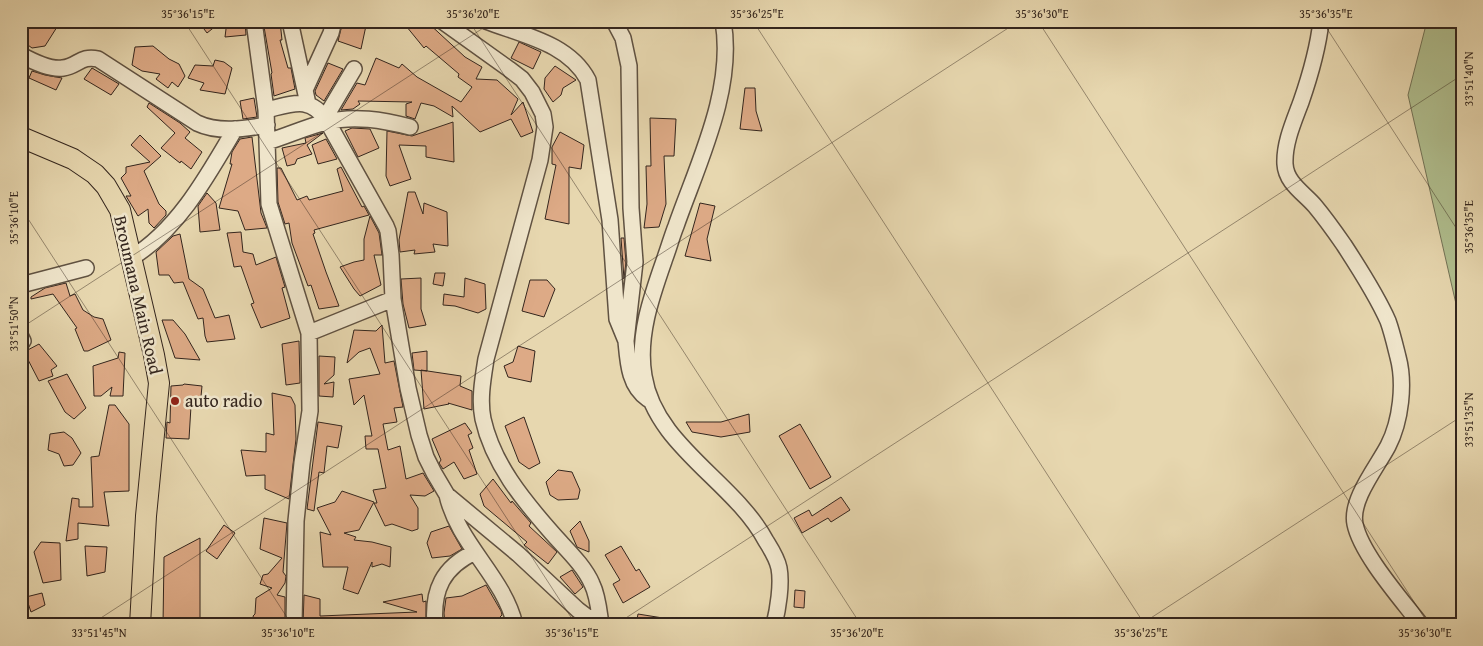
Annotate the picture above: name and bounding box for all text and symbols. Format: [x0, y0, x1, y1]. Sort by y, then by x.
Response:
text: 35°36'15"E [161, 5, 215, 22]
text: 35°36'20"E [446, 5, 500, 22]
text: 35°36'25"E [730, 5, 784, 22]
text: 35°36'30"E [1015, 5, 1069, 22]
text: 35°36'35"E [1299, 5, 1353, 22]
text: 33°51'40"N [1460, 51, 1477, 107]
text: 35°36'10"E [5, 191, 22, 245]
text: 35°36'35"E [1460, 200, 1477, 254]
street label: Broumana Main Road [107, 213, 170, 377]
text: 33°51'50"N [5, 296, 22, 352]
place label: auto radio [185, 387, 262, 414]
text: 33°51'35"N [1460, 392, 1477, 448]
marker: auto radio [169, 395, 181, 407]
text: 33°51'45"N [71, 624, 127, 641]
text: 35°36'10"E [261, 624, 315, 641]
text: 35°36'15"E [545, 624, 599, 641]
text: 35°36'20"E [830, 624, 884, 641]
text: 35°36'25"E [1114, 624, 1168, 641]
text: 35°36'30"E [1398, 624, 1452, 641]

